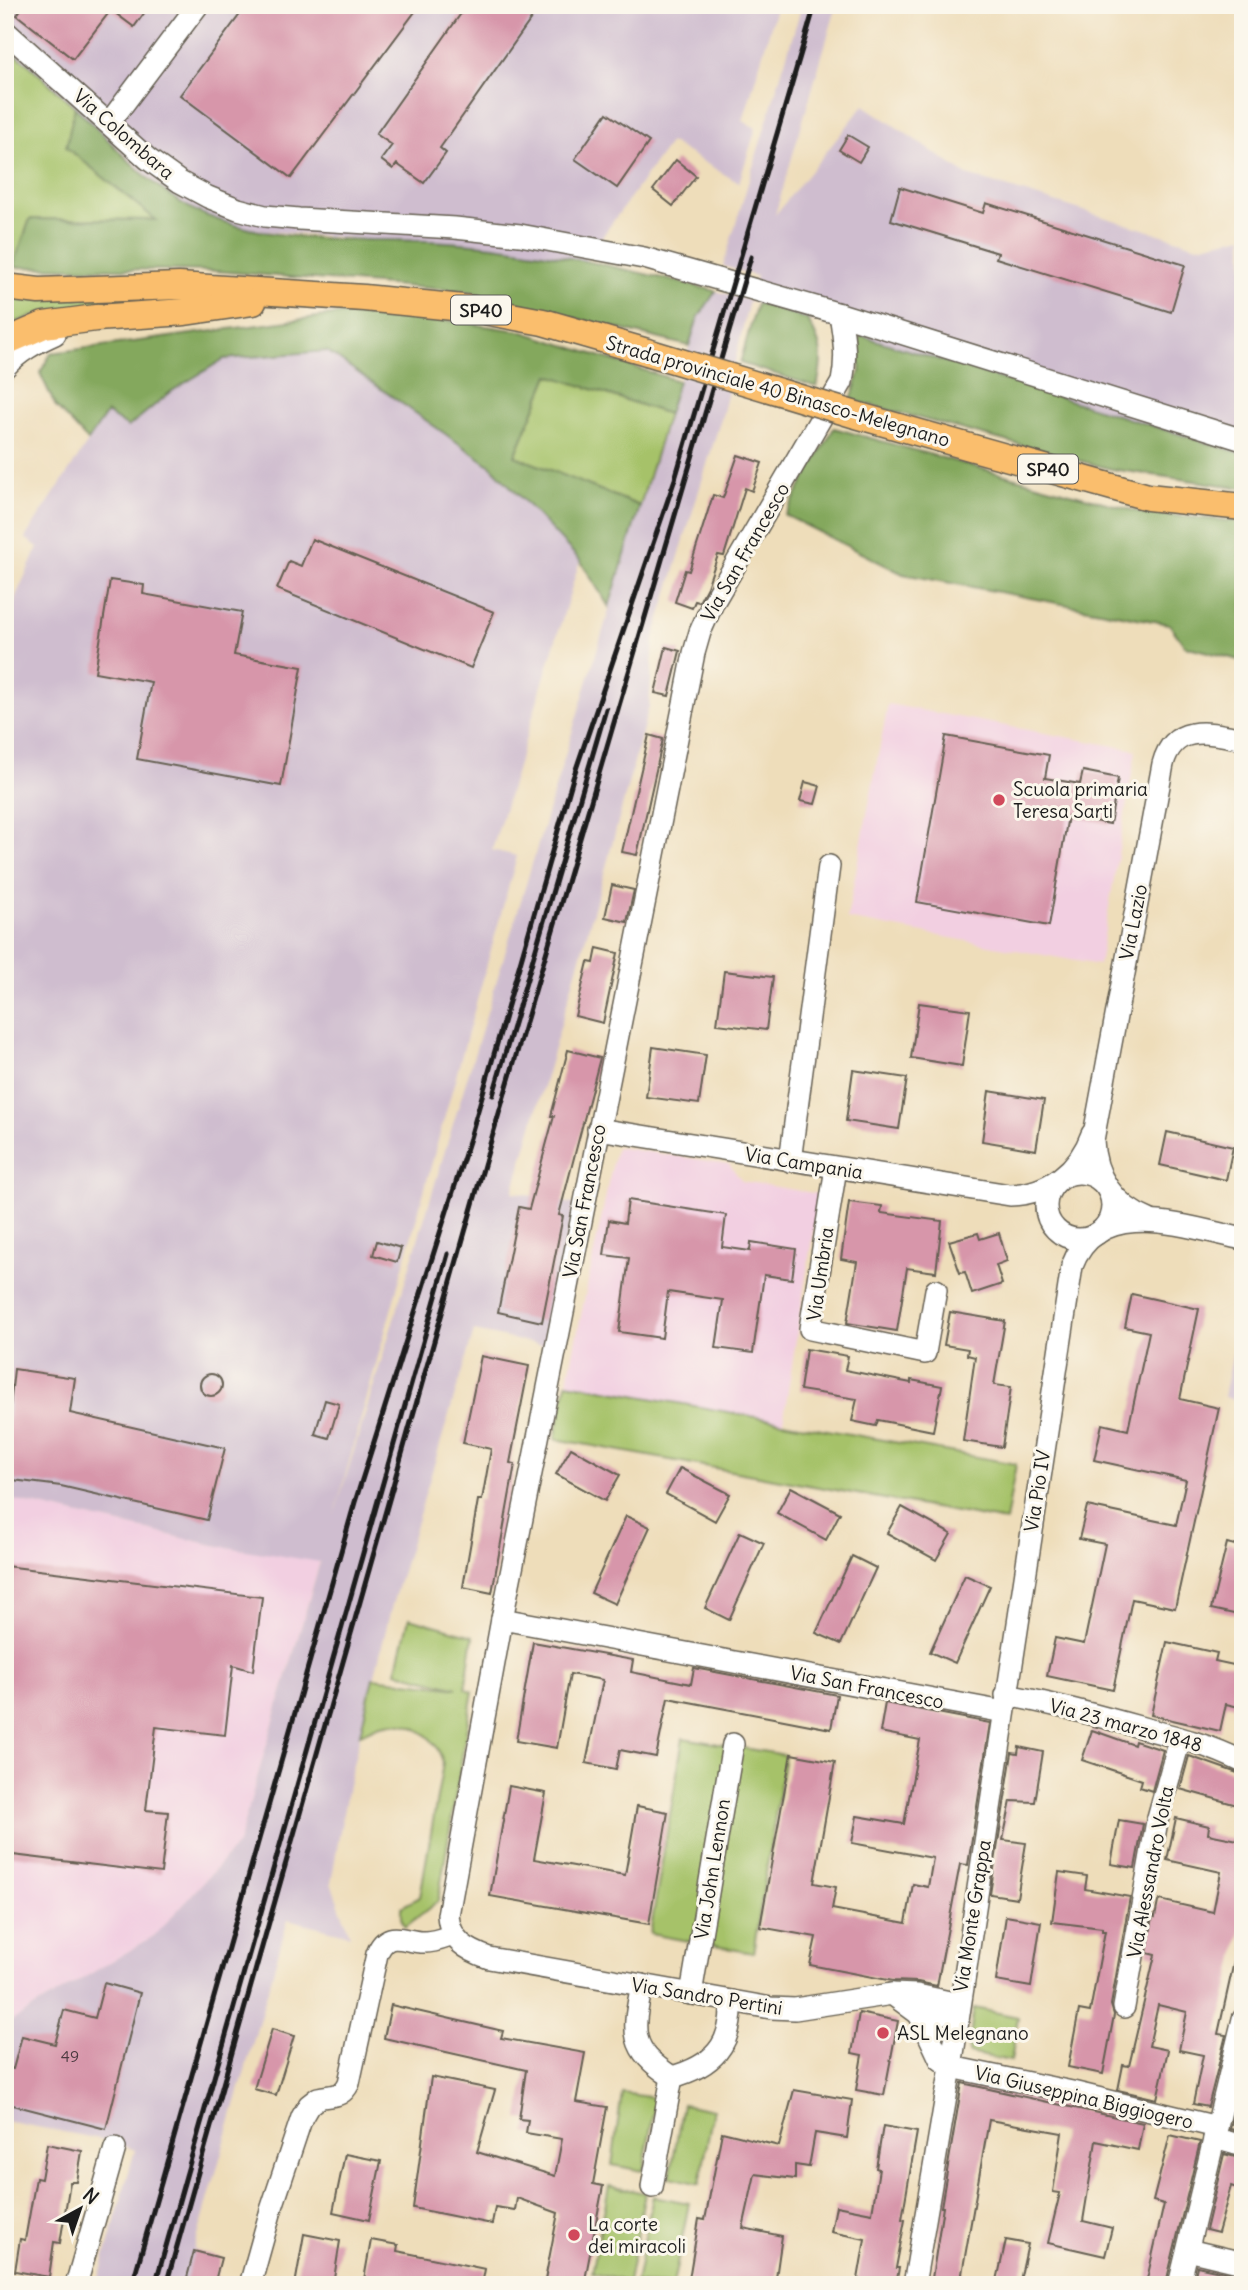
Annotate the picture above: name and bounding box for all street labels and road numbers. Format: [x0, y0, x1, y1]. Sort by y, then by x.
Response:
street label: Via Colombara [69, 84, 179, 184]
road number: SP40 [451, 296, 511, 324]
street label: Strada provinciale 40 Binasco-Melegnano [603, 330, 953, 452]
road number: SP40 [1018, 454, 1078, 484]
street label: Via San Francesco [696, 478, 794, 626]
street label: Via Lazio [1114, 882, 1152, 962]
street label: Via San Francesco [557, 1122, 611, 1280]
street label: Via Campania [743, 1142, 865, 1184]
street label: Via Umbria [802, 1225, 838, 1322]
street label: Via Pio IV [1019, 1448, 1055, 1534]
street label: Via San Francesco [788, 1660, 946, 1714]
street label: Via 23 marzo 1848 [1047, 1693, 1205, 1757]
street label: Via Alessandro Volta [1122, 1784, 1178, 1960]
street label: Via John Lennon [689, 1797, 735, 1941]
street label: Via Monte Grappa [948, 1838, 996, 1994]
street label: Via Sandro Pertini [630, 1972, 784, 2020]
street label: Via Giuseppina Biggiogero [972, 2060, 1196, 2134]

